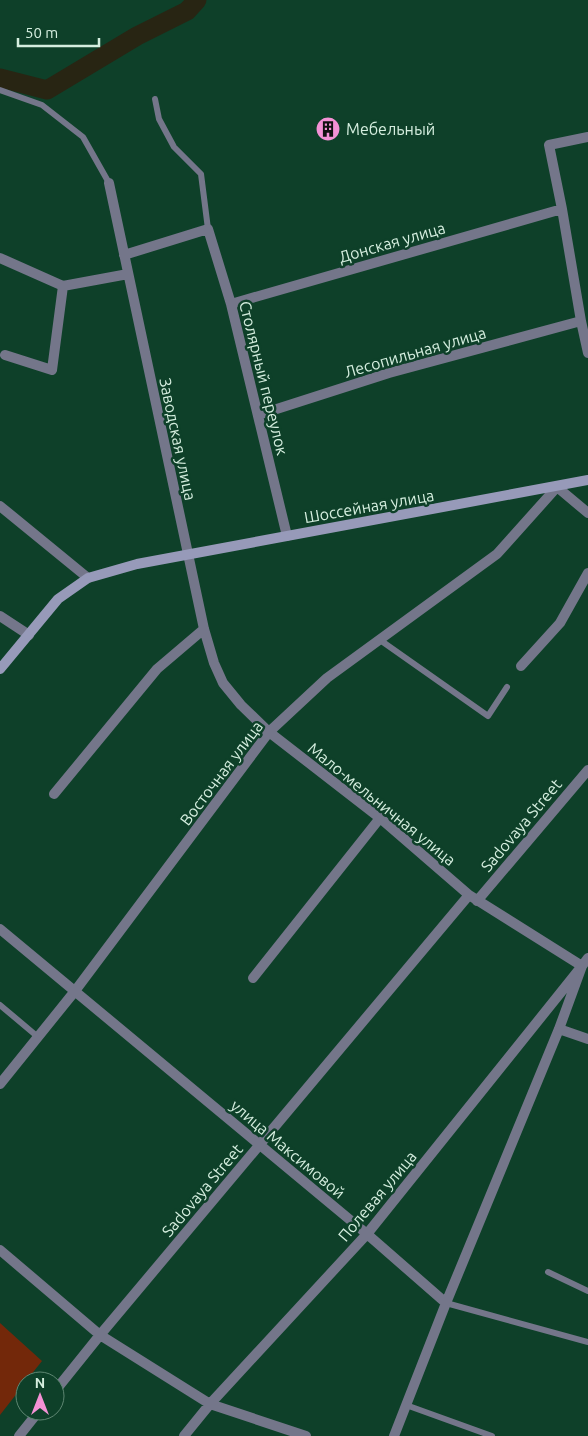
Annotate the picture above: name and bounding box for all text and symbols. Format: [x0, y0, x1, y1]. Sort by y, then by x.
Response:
scale bar [18, 15, 99, 47]
text: 50 m [25, 24, 58, 41]
building icon: Мебельный [315, 116, 341, 142]
place label: Мебельный [346, 120, 435, 138]
street label: Донская улица [337, 218, 447, 266]
street label: Столярный переулок [236, 299, 292, 457]
street label: Лесопильная улица [342, 323, 488, 381]
street label: Заводская улица [156, 376, 200, 502]
street label: Шоссейная улица [303, 486, 435, 526]
street label: Восточная улица [176, 717, 266, 829]
street label: Мало-мельничная улица [305, 739, 459, 869]
street label: Sadovaya Street [477, 774, 565, 875]
street label: улица Максимовой [227, 1096, 349, 1202]
street label: Sadovaya Street [158, 1139, 246, 1240]
street label: Полевая улица [334, 1147, 420, 1245]
north arrow [15, 1371, 65, 1421]
text: N [35, 1375, 45, 1391]

